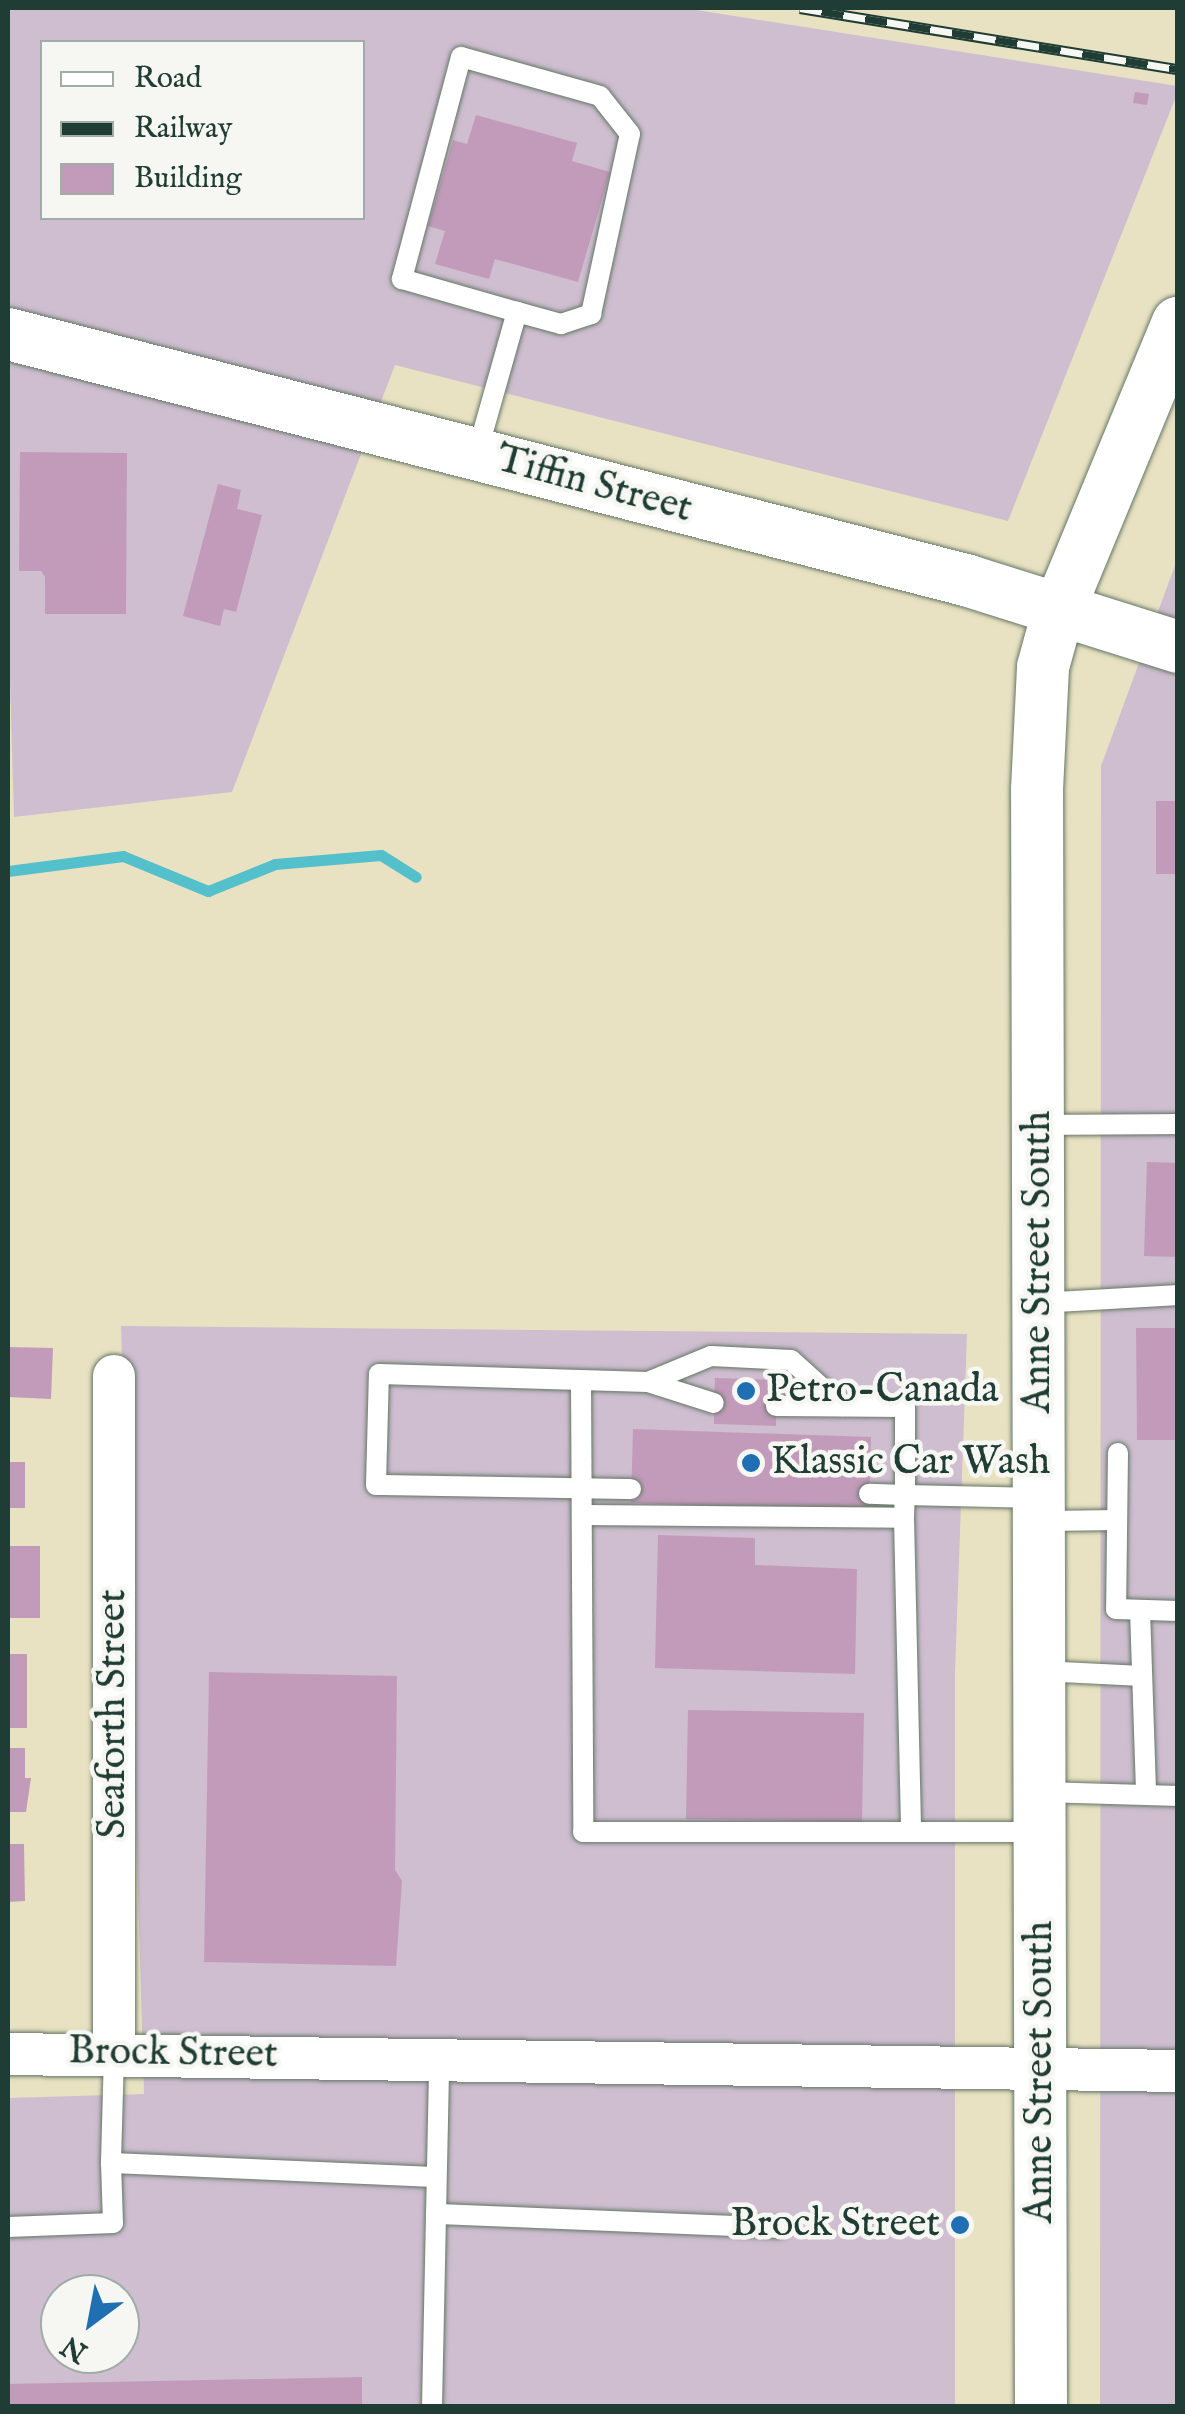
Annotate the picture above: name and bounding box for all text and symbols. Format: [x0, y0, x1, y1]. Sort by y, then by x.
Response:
legend [40, 40, 365, 220]
text: Road [134, 60, 202, 98]
text: Railway [134, 110, 232, 148]
text: Building [134, 160, 242, 198]
street label: Tiffin Street [491, 436, 697, 534]
street label: Anne Street South [1015, 1111, 1063, 1413]
place label: Petro-Canada [766, 1367, 999, 1415]
marker: Petro-Canada [735, 1380, 757, 1402]
place label: Klassic Car Wash [771, 1439, 1050, 1487]
marker: Klassic Car Wash [740, 1452, 762, 1474]
street label: Seaforth Street [90, 1589, 138, 1839]
street label: Anne Street South [1017, 1921, 1065, 2223]
street label: Brock Street [68, 2028, 278, 2080]
place label: Brock Street [731, 2201, 940, 2249]
marker: Brock Street [949, 2214, 971, 2236]
north arrow [40, 2274, 140, 2374]
text: N [55, 2327, 94, 2369]

